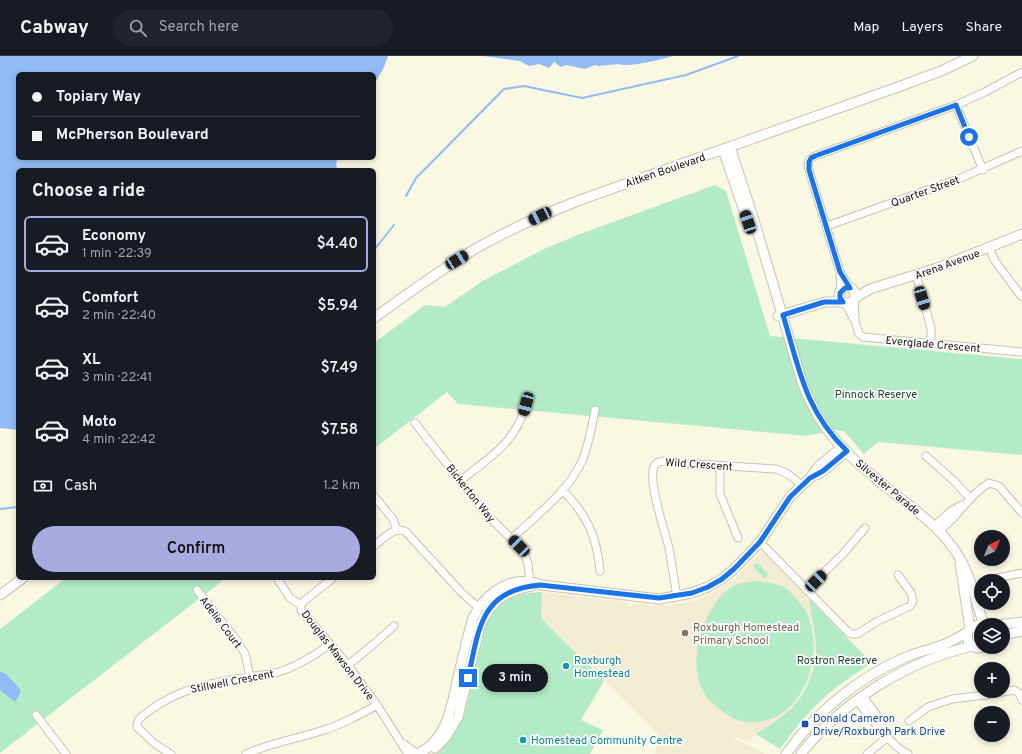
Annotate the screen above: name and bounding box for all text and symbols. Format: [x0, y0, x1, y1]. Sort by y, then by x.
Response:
search box [113, 10, 393, 46]
text: Cabway [20, 16, 89, 40]
icon: search [127, 17, 149, 39]
text: Search here [159, 18, 239, 37]
text: Map [853, 19, 879, 36]
text: Layers [901, 19, 943, 36]
text: Share [965, 19, 1002, 36]
text: Topiary Way [56, 88, 141, 107]
text: McPherson Boulevard [56, 126, 209, 145]
route start [960, 128, 978, 146]
street label: Aitken Boulevard [623, 151, 707, 191]
street label: Quarter Street [889, 173, 962, 211]
text: Choose a ride [32, 180, 145, 203]
car [527, 205, 553, 227]
car [738, 209, 758, 235]
icon: car [34, 226, 70, 262]
text: Economy [82, 227, 146, 246]
text: $4.40 [317, 235, 358, 254]
text: 1 min · 22:39 [82, 246, 152, 262]
street label: Arena Avenue [913, 247, 982, 283]
car [444, 249, 470, 271]
car [913, 285, 931, 311]
icon: car [34, 288, 70, 324]
text: Comfort [82, 289, 139, 308]
text: $5.94 [318, 297, 358, 316]
text: 2 min · 22:40 [82, 308, 156, 324]
street label: Everglade Crescent [885, 334, 981, 356]
icon: car [34, 350, 70, 386]
text: XL [82, 351, 100, 370]
text: $7.49 [321, 359, 358, 378]
text: 3 min · 22:41 [82, 370, 152, 386]
park label: Pinnock Reserve [835, 388, 917, 402]
car [517, 391, 535, 417]
icon: car [34, 412, 70, 448]
text: Moto [82, 413, 117, 432]
text: $7.58 [321, 421, 358, 440]
text: 4 min · 22:42 [82, 432, 156, 448]
street label: Wild Crescent [665, 456, 733, 474]
street label: Silvester Parade [852, 457, 923, 519]
street label: Bickerton Way [443, 462, 498, 526]
icon: cash [32, 475, 54, 497]
text: Cash [64, 477, 97, 496]
text: 1.2 km [323, 478, 360, 494]
button: Confirm [32, 526, 360, 572]
north arrow [974, 530, 1010, 566]
map controls [974, 530, 1010, 742]
car [506, 533, 532, 559]
car [803, 568, 829, 594]
button: locate [974, 574, 1010, 610]
street label: Adelie Court [196, 594, 244, 652]
street label: Douglas Mawson Drive [298, 608, 377, 703]
button: layers [974, 618, 1010, 654]
place label: Roxburgh Homestead Primary School [693, 621, 799, 648]
marker: Roxburgh Homestead Primary School [680, 628, 690, 638]
place label: Roxburgh Homestead [574, 654, 630, 681]
park label: Rostron Reserve [797, 654, 877, 668]
marker: Roxburgh Homestead [561, 661, 571, 671]
button: + [974, 662, 1010, 698]
callout: 3 min [482, 664, 548, 692]
street label: Stillwell Crescent [189, 667, 275, 697]
route end [459, 669, 477, 687]
text: 3 min [498, 670, 532, 686]
button: − [974, 706, 1010, 742]
place label: Donald Cameron Drive/Roxburgh Park Drive [813, 712, 945, 739]
marker: Donald Cameron Drive/Roxburgh Park Drive [800, 719, 810, 729]
place label: Homestead Community Centre [531, 734, 682, 748]
marker: Homestead Community Centre [518, 735, 528, 745]

